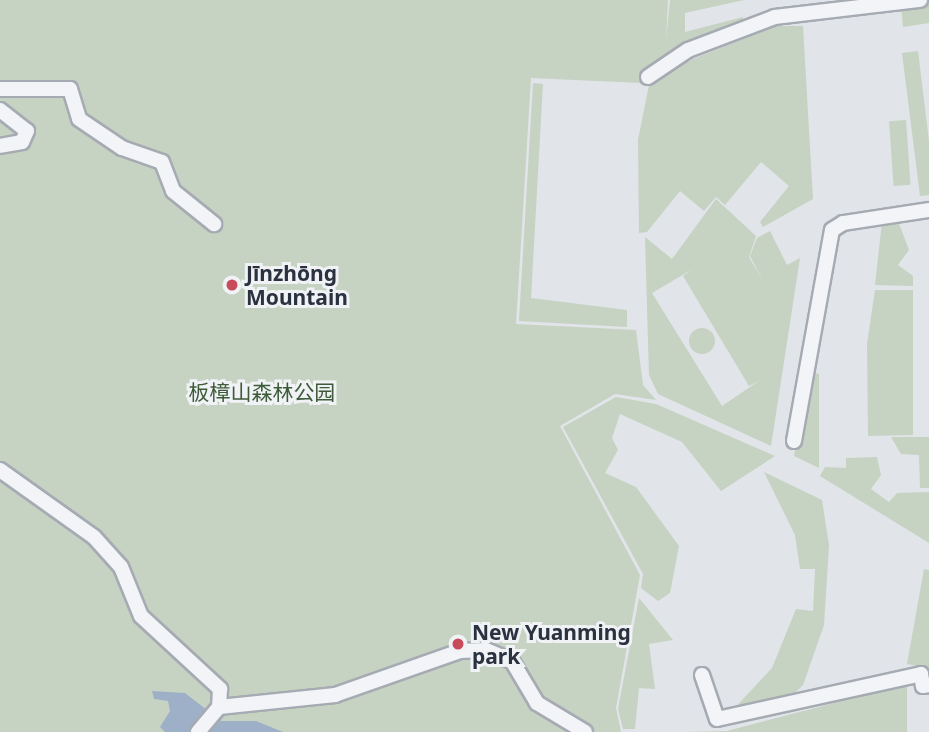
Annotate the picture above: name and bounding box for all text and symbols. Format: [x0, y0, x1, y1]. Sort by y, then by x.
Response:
place label: Jīnzhōng Mountain [246, 260, 348, 310]
marker: Jīnzhōng Mountain [224, 277, 240, 293]
park label: 板樟山森林公园 [189, 379, 335, 405]
place label: New Yuanming park [472, 619, 631, 669]
marker: New Yuanming park [450, 636, 466, 652]

